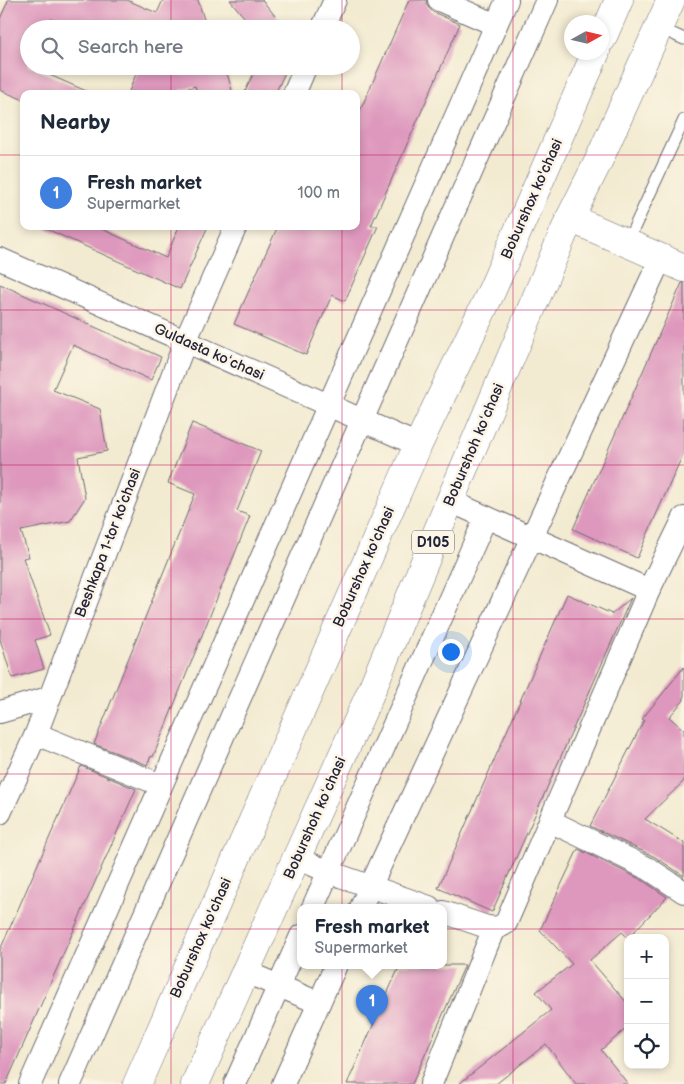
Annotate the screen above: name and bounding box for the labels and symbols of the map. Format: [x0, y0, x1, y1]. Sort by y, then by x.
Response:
north arrow [564, 15, 609, 60]
street label: Boburshox ko'chasi [497, 136, 567, 262]
street label: Guldasta koʻchasi [151, 319, 267, 385]
street label: Boburshoh koʻchasi [439, 380, 509, 510]
street label: Beshkapa 1-tor koʼchasi [71, 466, 145, 620]
street label: Boburshox ko'chasi [329, 504, 399, 630]
road number: D105 [412, 530, 454, 554]
your location [438, 639, 464, 665]
street label: Boburshoh koʻchasi [279, 754, 351, 882]
street label: Boburshox ko'chasi [166, 875, 236, 1001]
pin: 1 [356, 985, 388, 1026]

